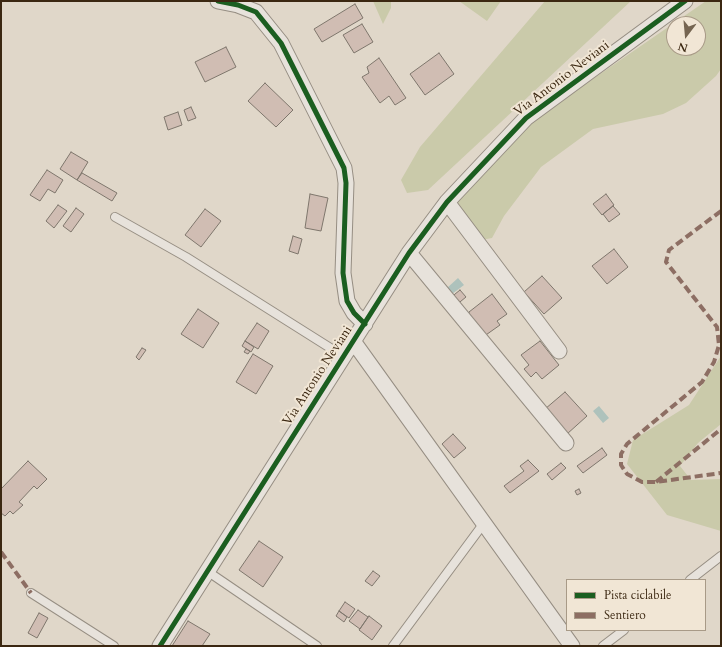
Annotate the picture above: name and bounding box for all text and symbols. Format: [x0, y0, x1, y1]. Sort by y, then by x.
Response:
north arrow [666, 16, 706, 56]
street label: Via Antonio Neviani [511, 38, 613, 120]
text: N [676, 39, 689, 56]
street label: Via Antonio Neviani [280, 323, 356, 429]
legend [566, 579, 706, 631]
text: Pista ciclabile [604, 587, 672, 603]
text: Sentiero [604, 607, 646, 623]

